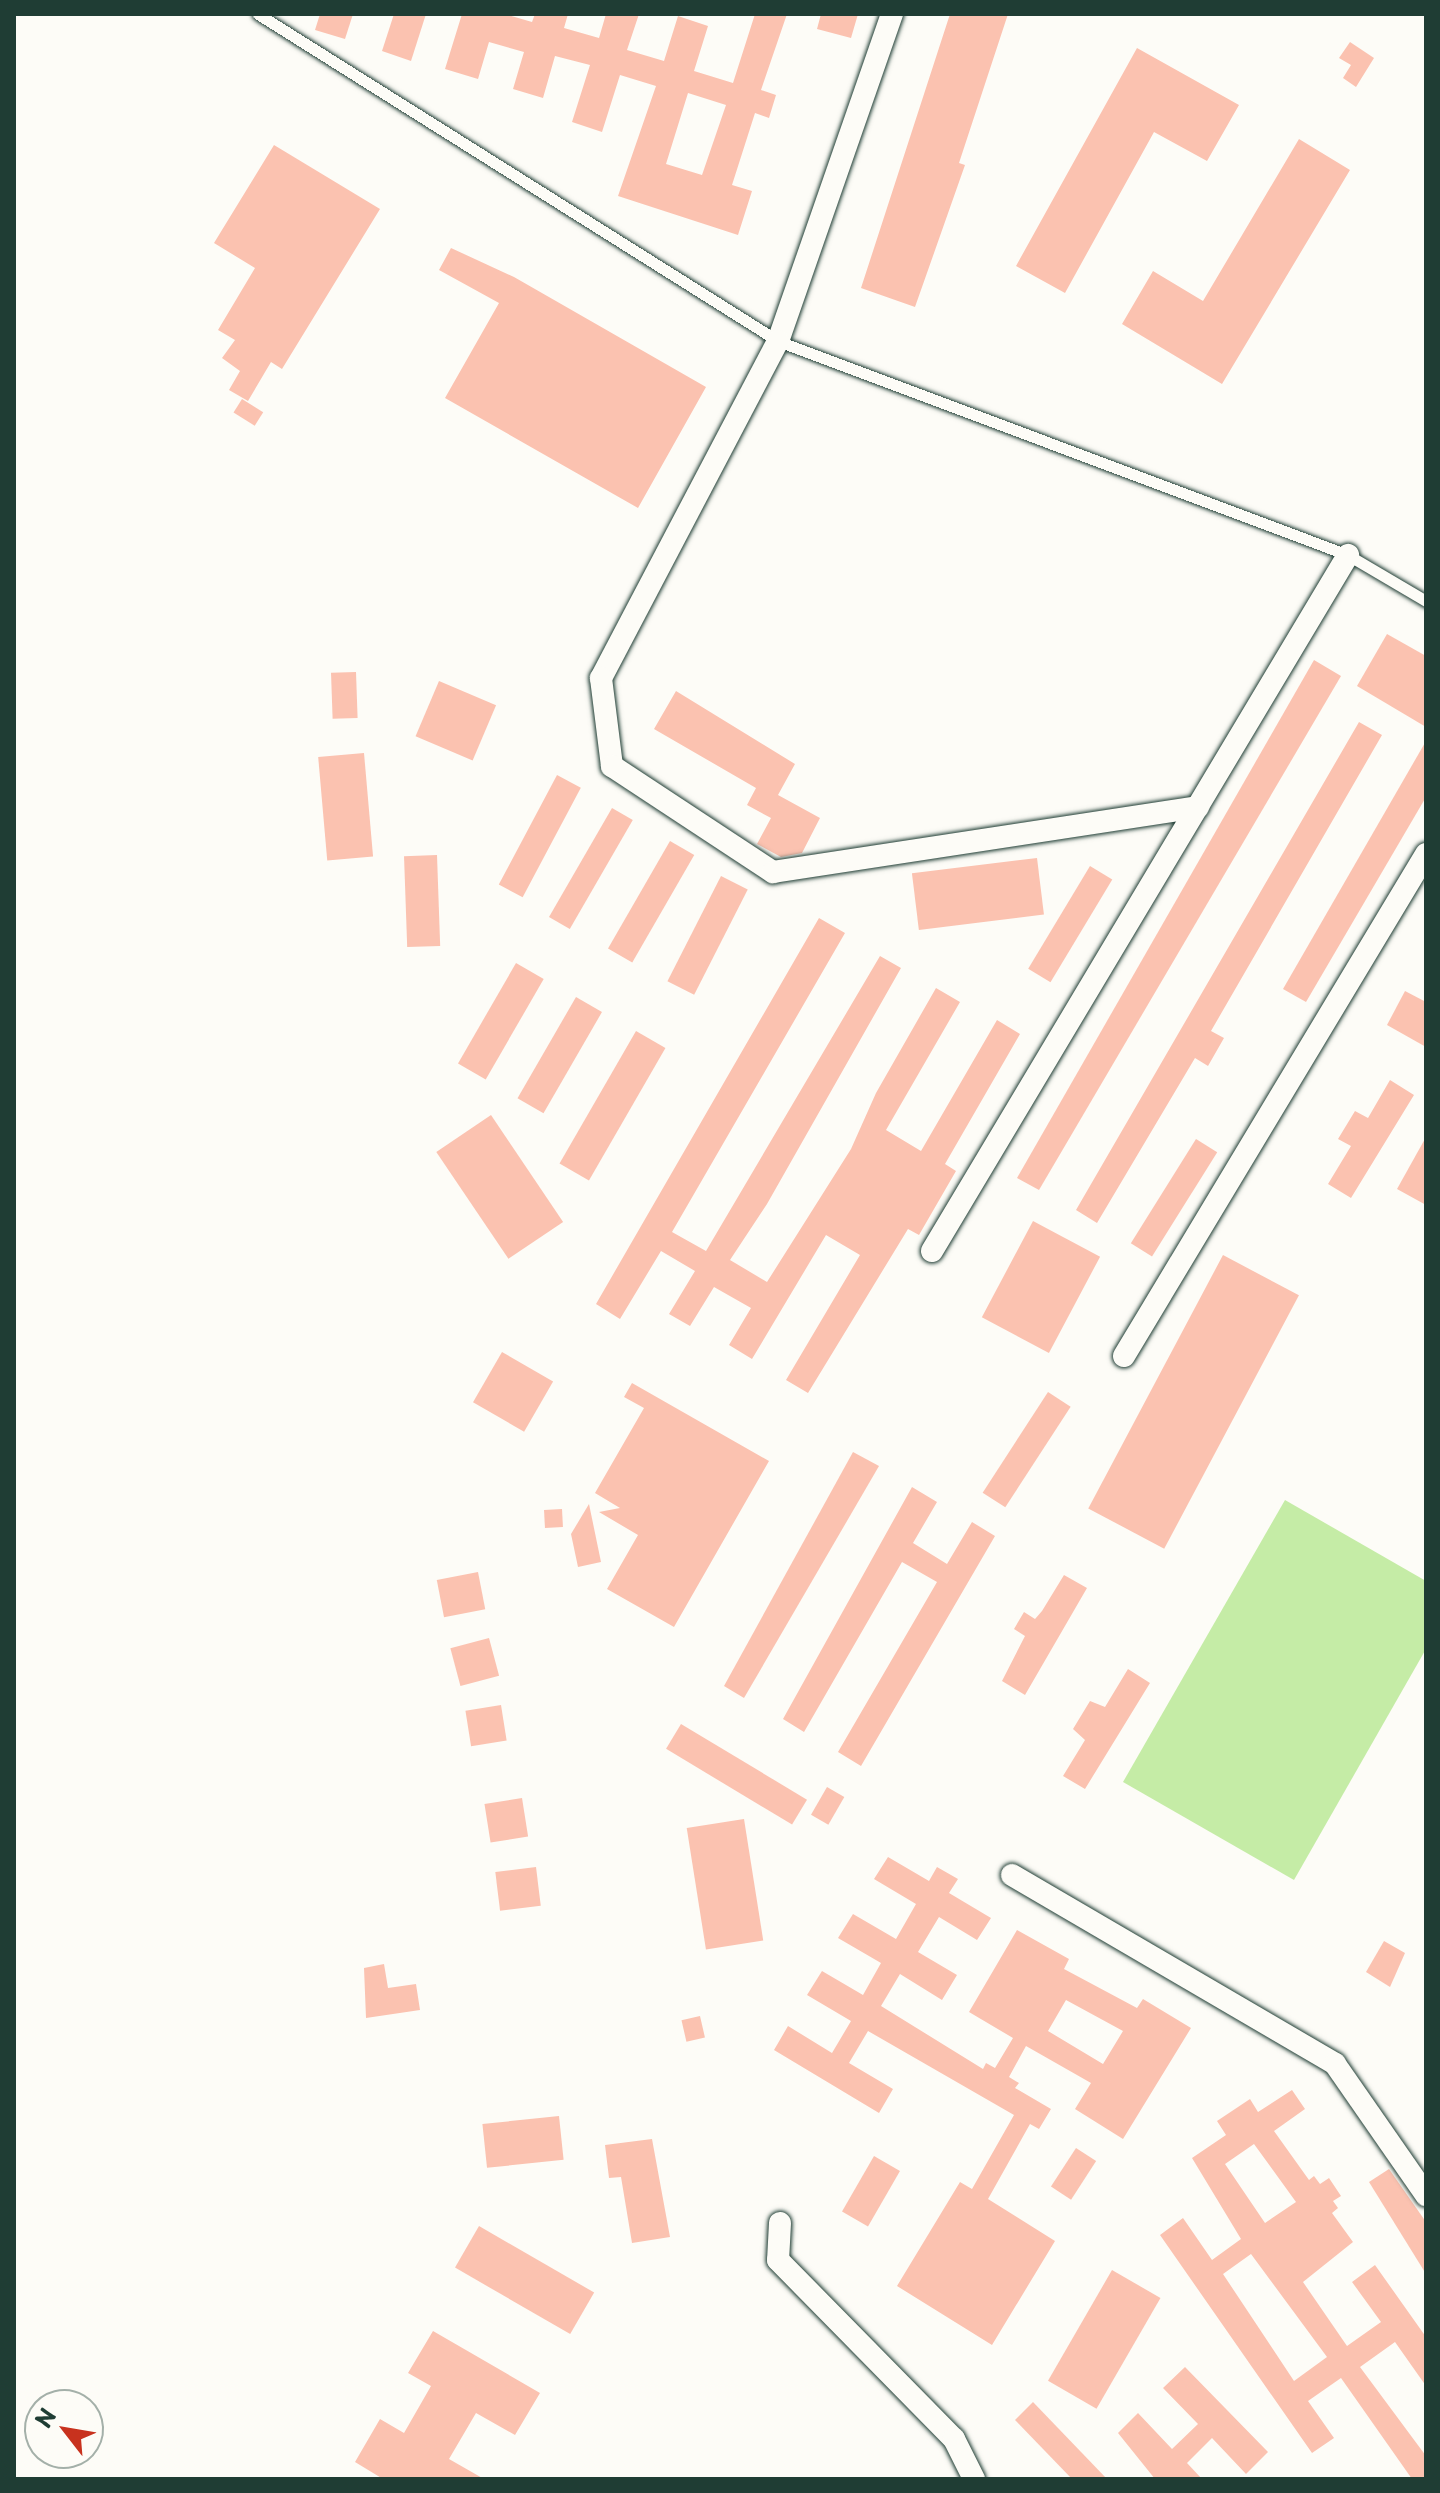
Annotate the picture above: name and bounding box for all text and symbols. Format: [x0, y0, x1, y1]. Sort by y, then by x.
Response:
north arrow [24, 2389, 104, 2469]
text: N [26, 2401, 63, 2433]

